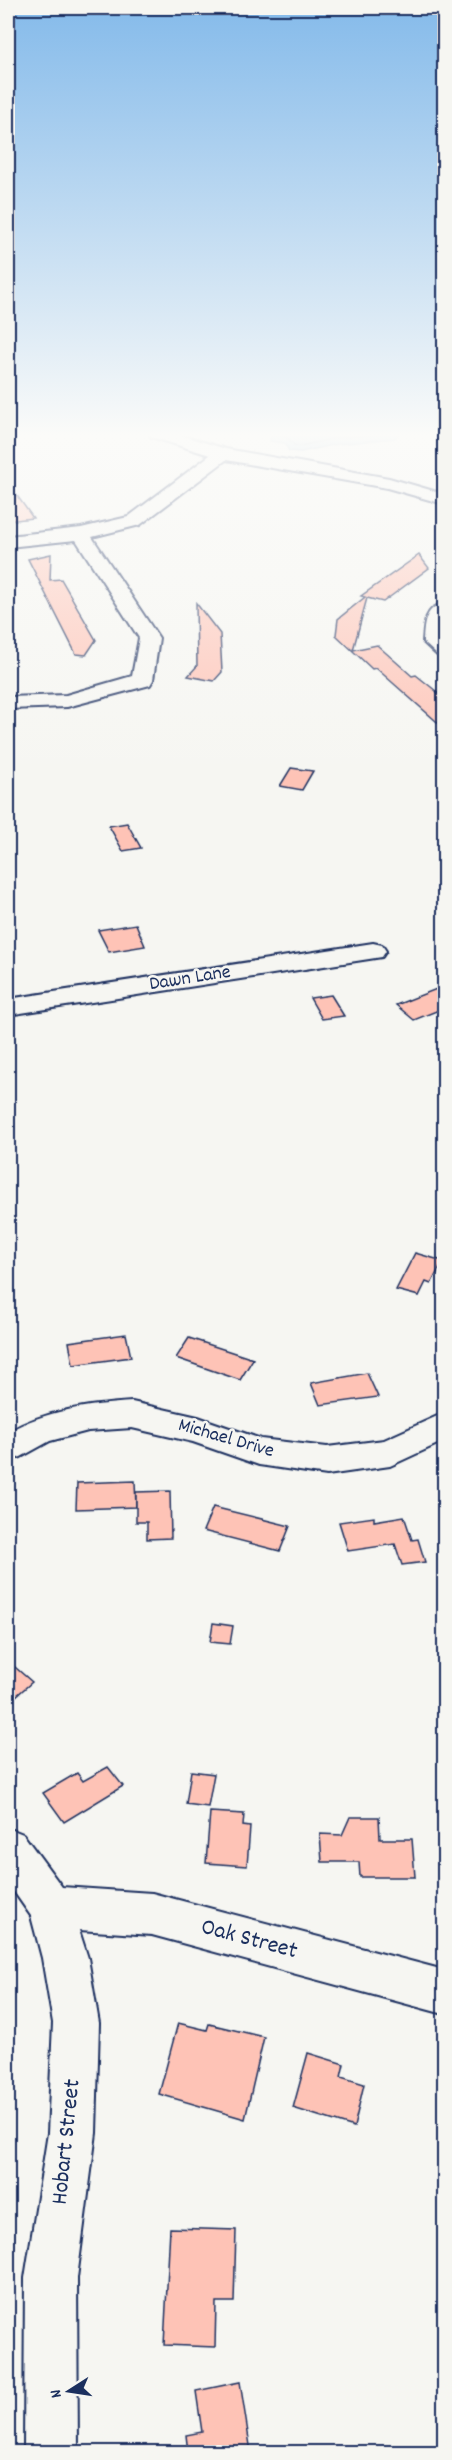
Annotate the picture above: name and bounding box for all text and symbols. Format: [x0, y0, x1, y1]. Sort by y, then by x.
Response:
street label: Dawn Lane [147, 959, 233, 999]
street label: Michael Drive [175, 1412, 277, 1466]
street label: Oak Street [197, 1911, 301, 1969]
street label: Hobart Street [43, 2077, 91, 2207]
north arrow [39, 2361, 99, 2421]
text: N [45, 2387, 69, 2400]

